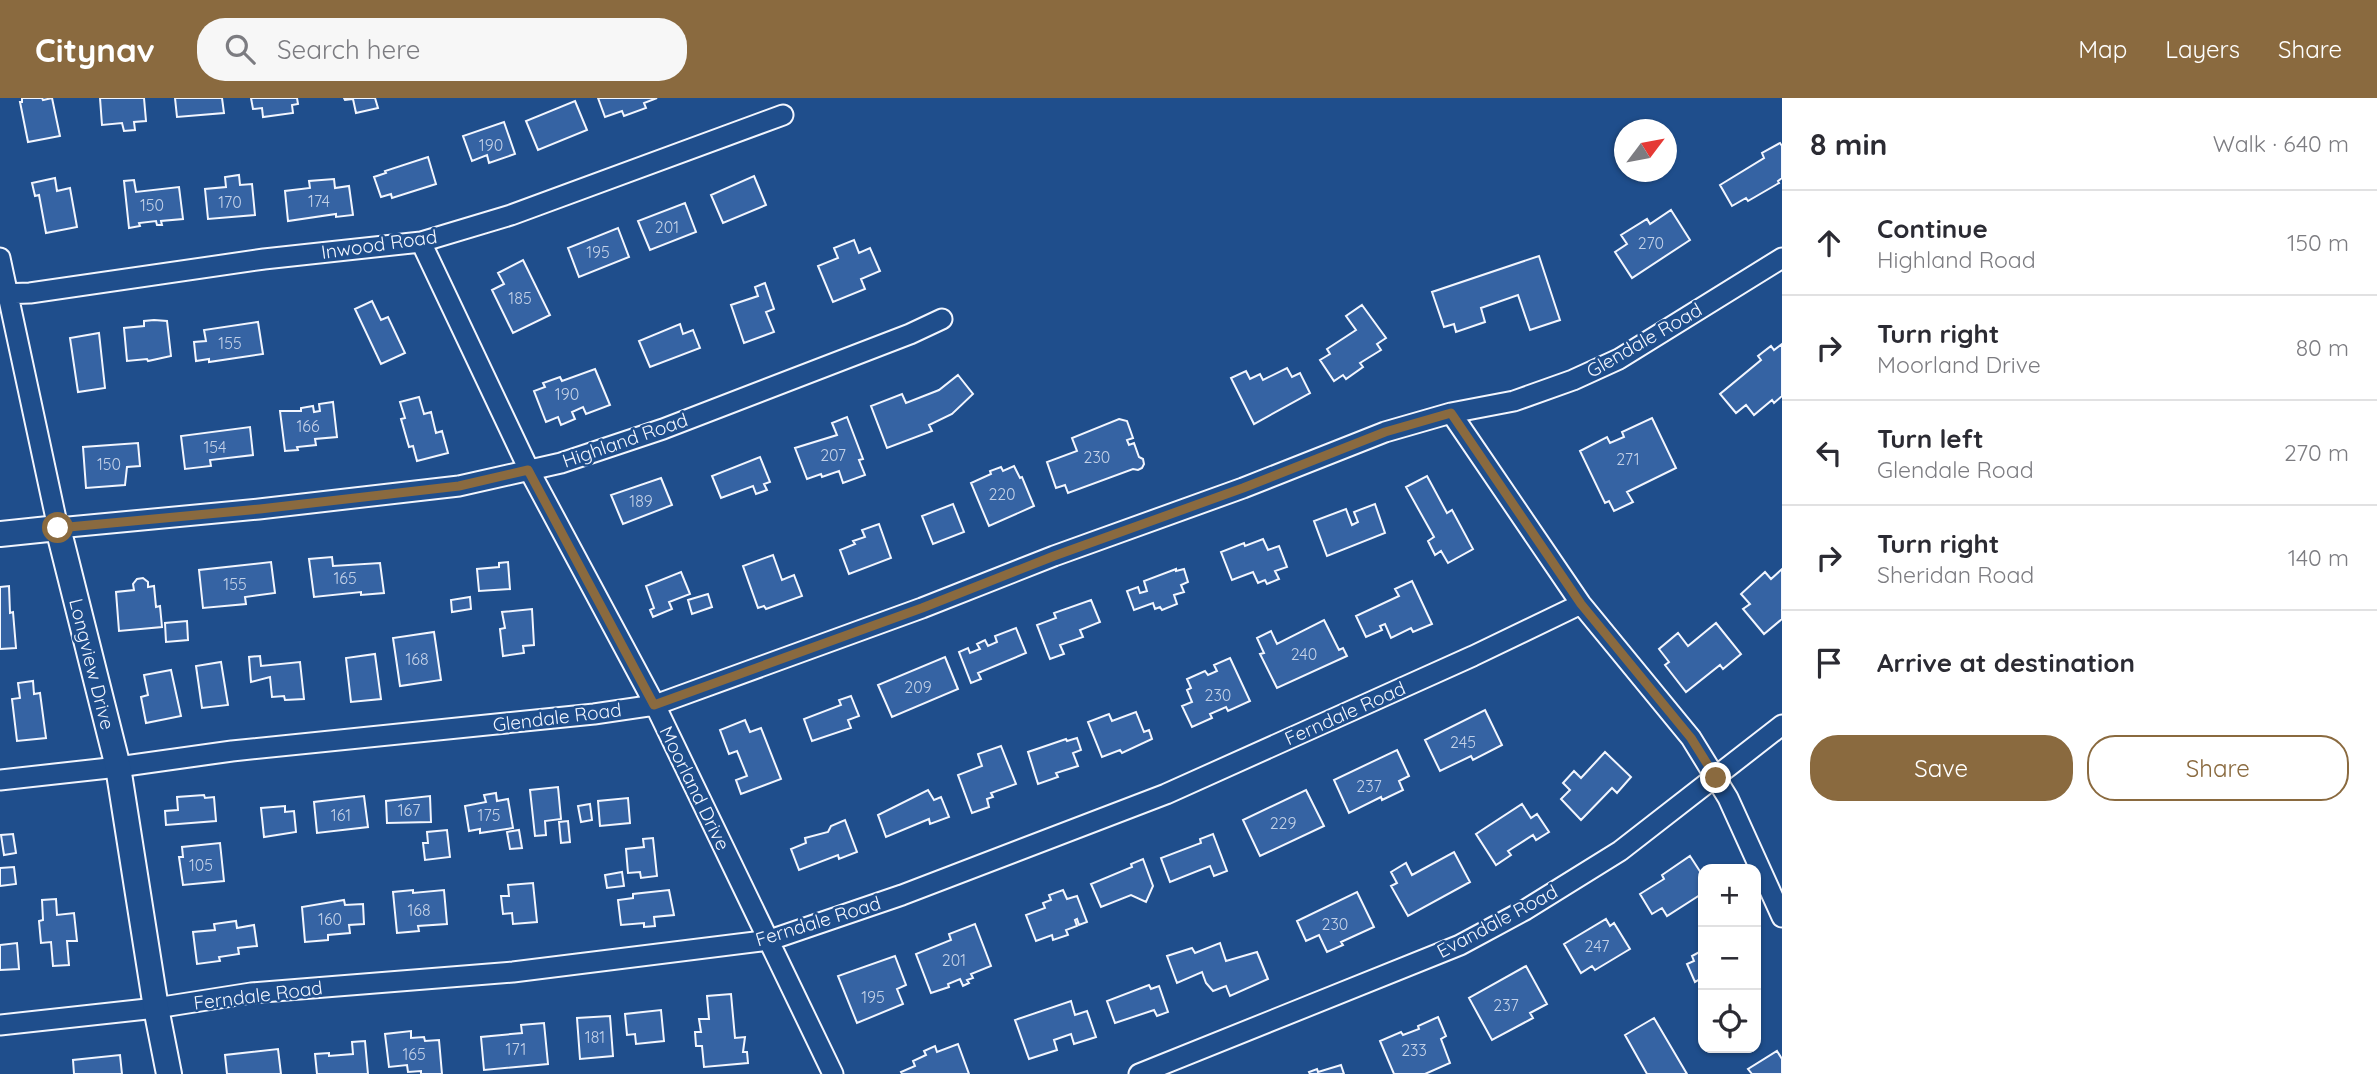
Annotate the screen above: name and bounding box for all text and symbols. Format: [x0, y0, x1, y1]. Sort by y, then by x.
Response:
search box [197, 18, 687, 81]
text: Citynav [35, 29, 155, 70]
icon: search [221, 30, 259, 68]
text: Search here [277, 33, 420, 66]
text: Map [2078, 34, 2127, 64]
text: Layers [2165, 34, 2240, 64]
text: Share [2278, 34, 2342, 64]
north arrow [1614, 119, 1677, 182]
text: 8 min [1810, 125, 1887, 163]
text: Walk · 640 m [2213, 129, 2349, 158]
house number: 190 [479, 135, 503, 155]
house number: 174 [308, 191, 330, 211]
house number: 170 [218, 192, 242, 212]
house number: 150 [140, 195, 164, 215]
text: Continue [1877, 212, 1988, 245]
house number: 201 [655, 217, 679, 237]
street label: Inwood Road [319, 224, 439, 264]
icon: ahead [1810, 224, 1848, 262]
text: 150 m [2287, 228, 2349, 257]
house number: 270 [1638, 233, 1664, 253]
house number: 195 [586, 242, 610, 262]
text: Highland Road [1877, 245, 2036, 274]
house number: 185 [508, 288, 532, 308]
street label: Glendale Road [1582, 297, 1706, 383]
text: Turn right [1877, 317, 1999, 350]
icon: right [1810, 329, 1848, 367]
house number: 155 [218, 333, 242, 353]
text: 80 m [2296, 333, 2349, 362]
text: Moorland Drive [1877, 350, 2041, 379]
house number: 190 [555, 384, 579, 404]
street label: Highland Road [559, 407, 691, 473]
house number: 166 [296, 416, 320, 436]
text: Turn left [1877, 422, 1984, 455]
icon: left [1810, 434, 1848, 472]
house number: 154 [203, 437, 227, 457]
text: 270 m [2284, 438, 2349, 467]
house number: 207 [820, 445, 846, 465]
house number: 230 [1084, 447, 1110, 467]
house number: 271 [1616, 449, 1640, 469]
house number: 150 [97, 454, 121, 474]
text: Glendale Road [1877, 455, 2034, 484]
house number: 220 [988, 484, 1016, 504]
house number: 189 [629, 491, 653, 511]
route start [42, 512, 73, 543]
text: Turn right [1877, 527, 1999, 560]
icon: right [1810, 539, 1848, 577]
text: 140 m [2288, 543, 2349, 572]
text: Sheridan Road [1877, 560, 2034, 589]
house number: 165 [333, 568, 357, 588]
house number: 155 [223, 574, 247, 594]
street label: Longview Drive [64, 596, 120, 732]
house number: 240 [1291, 644, 1317, 664]
icon: arrive [1810, 644, 1848, 682]
text: Arrive at destination [1877, 646, 2135, 679]
house number: 168 [405, 649, 429, 669]
street label: Ferndale Road [1281, 676, 1409, 750]
house number: 209 [904, 677, 932, 697]
house number: 230 [1205, 685, 1231, 705]
street label: Glendale Road [491, 697, 623, 737]
street label: Moorland Drive [655, 722, 735, 854]
house number: 245 [1450, 732, 1476, 752]
button: Save [1810, 735, 2073, 801]
button: Share [2087, 735, 2349, 801]
route end [1700, 762, 1731, 793]
house number: 237 [1356, 776, 1382, 796]
house number: 167 [398, 800, 420, 820]
house number: 161 [331, 805, 351, 825]
house number: 175 [478, 805, 500, 825]
house number: 229 [1270, 813, 1296, 833]
house number: 105 [189, 855, 213, 875]
map controls [1698, 864, 1761, 1053]
button: + [1698, 864, 1761, 927]
street label: Evandale Road [1433, 879, 1561, 963]
street label: Ferndale Road [752, 891, 884, 951]
house number: 168 [407, 900, 431, 920]
house number: 160 [318, 909, 342, 929]
house number: 230 [1322, 914, 1348, 934]
button: − [1698, 927, 1761, 990]
house number: 247 [1585, 936, 1609, 956]
house number: 201 [942, 950, 966, 970]
street label: Ferndale Road [192, 975, 324, 1015]
house number: 195 [861, 987, 885, 1007]
button: locate [1698, 990, 1761, 1053]
house number: 237 [1493, 995, 1519, 1015]
house number: 181 [585, 1027, 605, 1047]
house number: 171 [506, 1039, 526, 1059]
house number: 233 [1401, 1040, 1427, 1060]
house number: 165 [402, 1044, 426, 1064]

